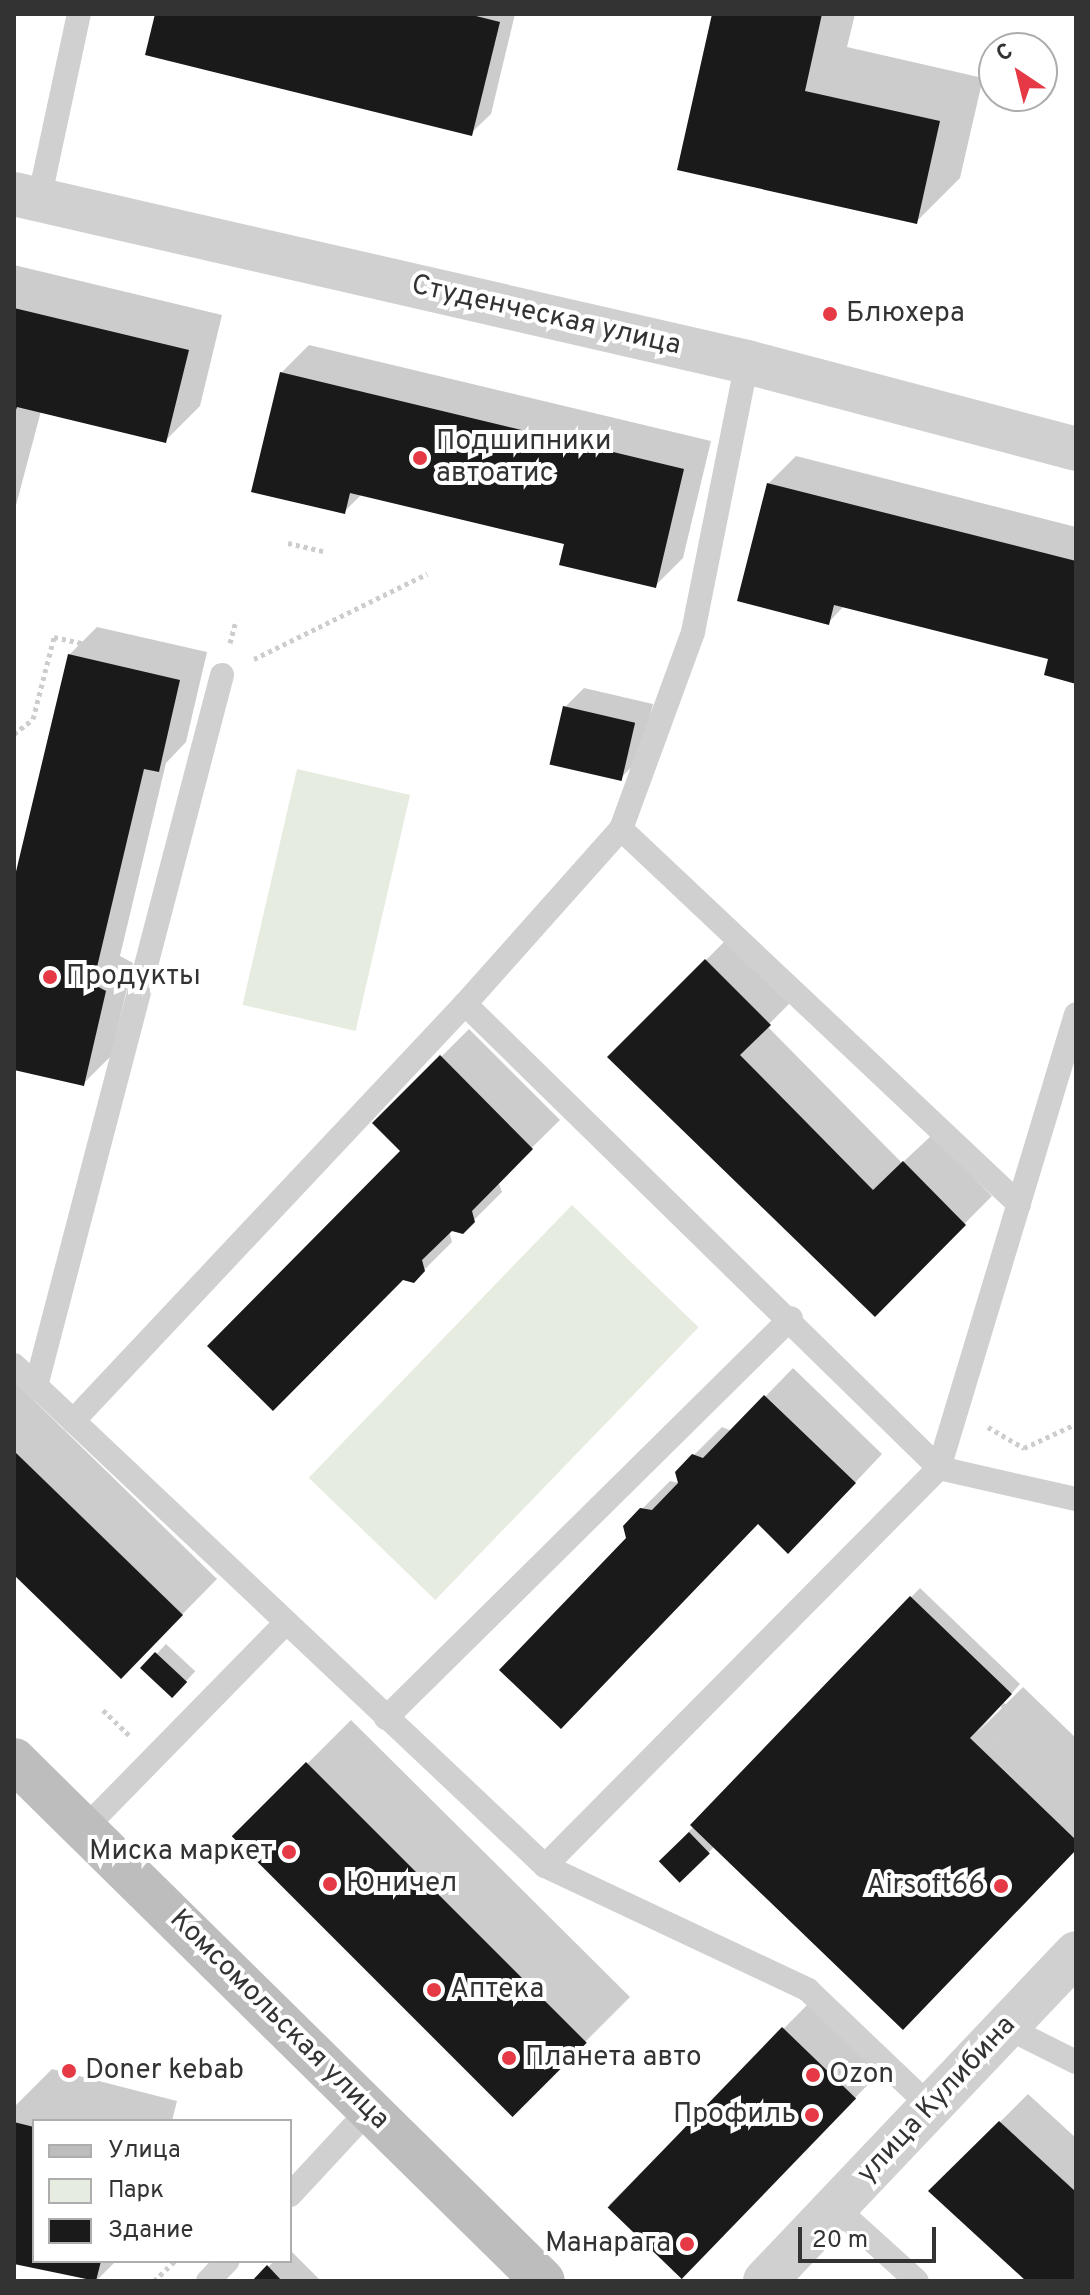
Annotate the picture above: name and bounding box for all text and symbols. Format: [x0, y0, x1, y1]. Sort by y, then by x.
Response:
north arrow [978, 32, 1058, 112]
text: С [992, 38, 1019, 69]
street label: Студенческая улица [408, 269, 684, 363]
place label: Блюхера [846, 297, 965, 331]
marker: Блюхера [821, 305, 839, 323]
place label: Подшипники автоатис [436, 425, 611, 491]
marker: Подшипники автоатис [411, 449, 429, 467]
place label: Продукты [66, 960, 201, 994]
marker: Продукты [41, 968, 59, 986]
place label: Миска маркет [89, 1835, 273, 1869]
marker: Миска маркет [280, 1843, 298, 1861]
place label: Юничел [346, 1867, 457, 1901]
place label: Airsoft66 [866, 1869, 985, 1903]
marker: Юничел [321, 1875, 339, 1893]
marker: Airsoft66 [992, 1877, 1010, 1895]
street label: Комсомольская улица [162, 1903, 396, 2137]
place label: Аптека [450, 1973, 544, 2007]
marker: Аптека [425, 1981, 443, 1999]
street label: улица Кулибина [851, 2009, 1023, 2191]
place label: Планета авто [525, 2041, 702, 2075]
marker: Планета авто [500, 2049, 518, 2067]
place label: Doner kebab [85, 2054, 244, 2088]
place label: Ozon [829, 2058, 894, 2092]
marker: Doner kebab [60, 2062, 78, 2080]
marker: Ozon [804, 2066, 822, 2084]
place label: Профиль [673, 2098, 796, 2132]
marker: Профиль [803, 2106, 821, 2124]
legend [32, 2119, 292, 2263]
text: Улица [108, 2136, 181, 2166]
text: Парк [108, 2176, 164, 2206]
scale bar [802, 2211, 940, 2261]
text: Здание [108, 2216, 194, 2246]
text: 20 m [812, 2226, 868, 2256]
place label: Манарага [545, 2227, 671, 2261]
marker: Манарага [678, 2235, 696, 2253]

